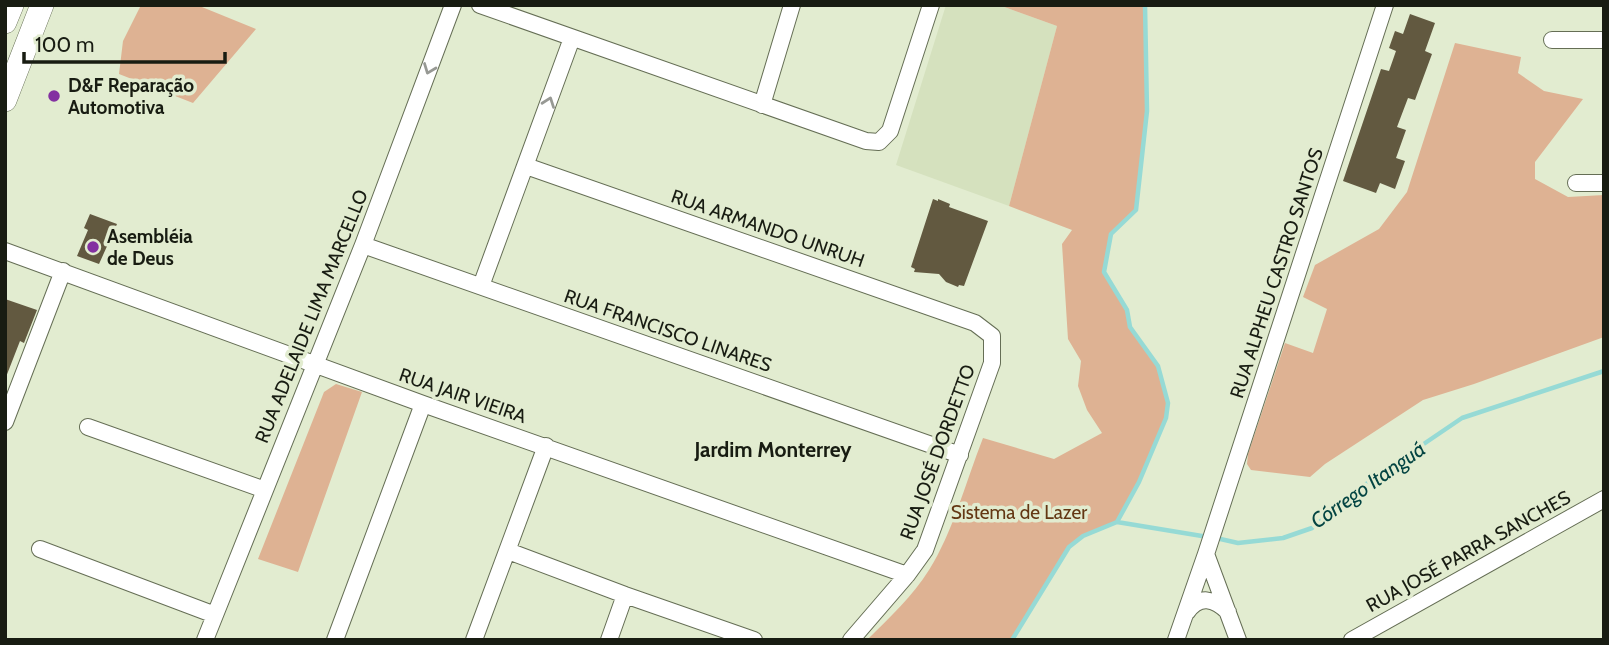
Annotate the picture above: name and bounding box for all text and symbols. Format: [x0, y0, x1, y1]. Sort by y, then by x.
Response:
scale bar [24, 21, 226, 65]
text: 100 m [35, 32, 94, 57]
one-way arrow [423, 63, 437, 75]
place label: D&F Reparação Automotiva [68, 74, 194, 119]
marker: D&F Reparação Automotiva [46, 88, 62, 104]
one-way arrow [541, 97, 555, 109]
street label: RUA ALPHEU CASTRO SANTOS [1225, 145, 1328, 401]
street label: RUA ARMANDO UNRUH [668, 185, 868, 272]
street label: RUA ADELAIDE LIMA MARCELLO [250, 186, 373, 446]
place label: Asembléia de Deus [107, 225, 193, 270]
marker: Asembléia de Deus [85, 239, 101, 255]
street label: RUA FRANCISCO LINARES [561, 284, 775, 377]
street label: RUA JOSÉ DORDETTO [894, 361, 980, 543]
street label: RUA JAIR VIEIRA [396, 363, 530, 428]
water label: Córrego Itanguá [1305, 436, 1430, 533]
district label: Jardim Monterrey [693, 437, 852, 462]
street label: RUA JOSÉ PARRA SANCHES [1362, 485, 1574, 617]
park label: Sistema de Lazer [951, 501, 1087, 524]

